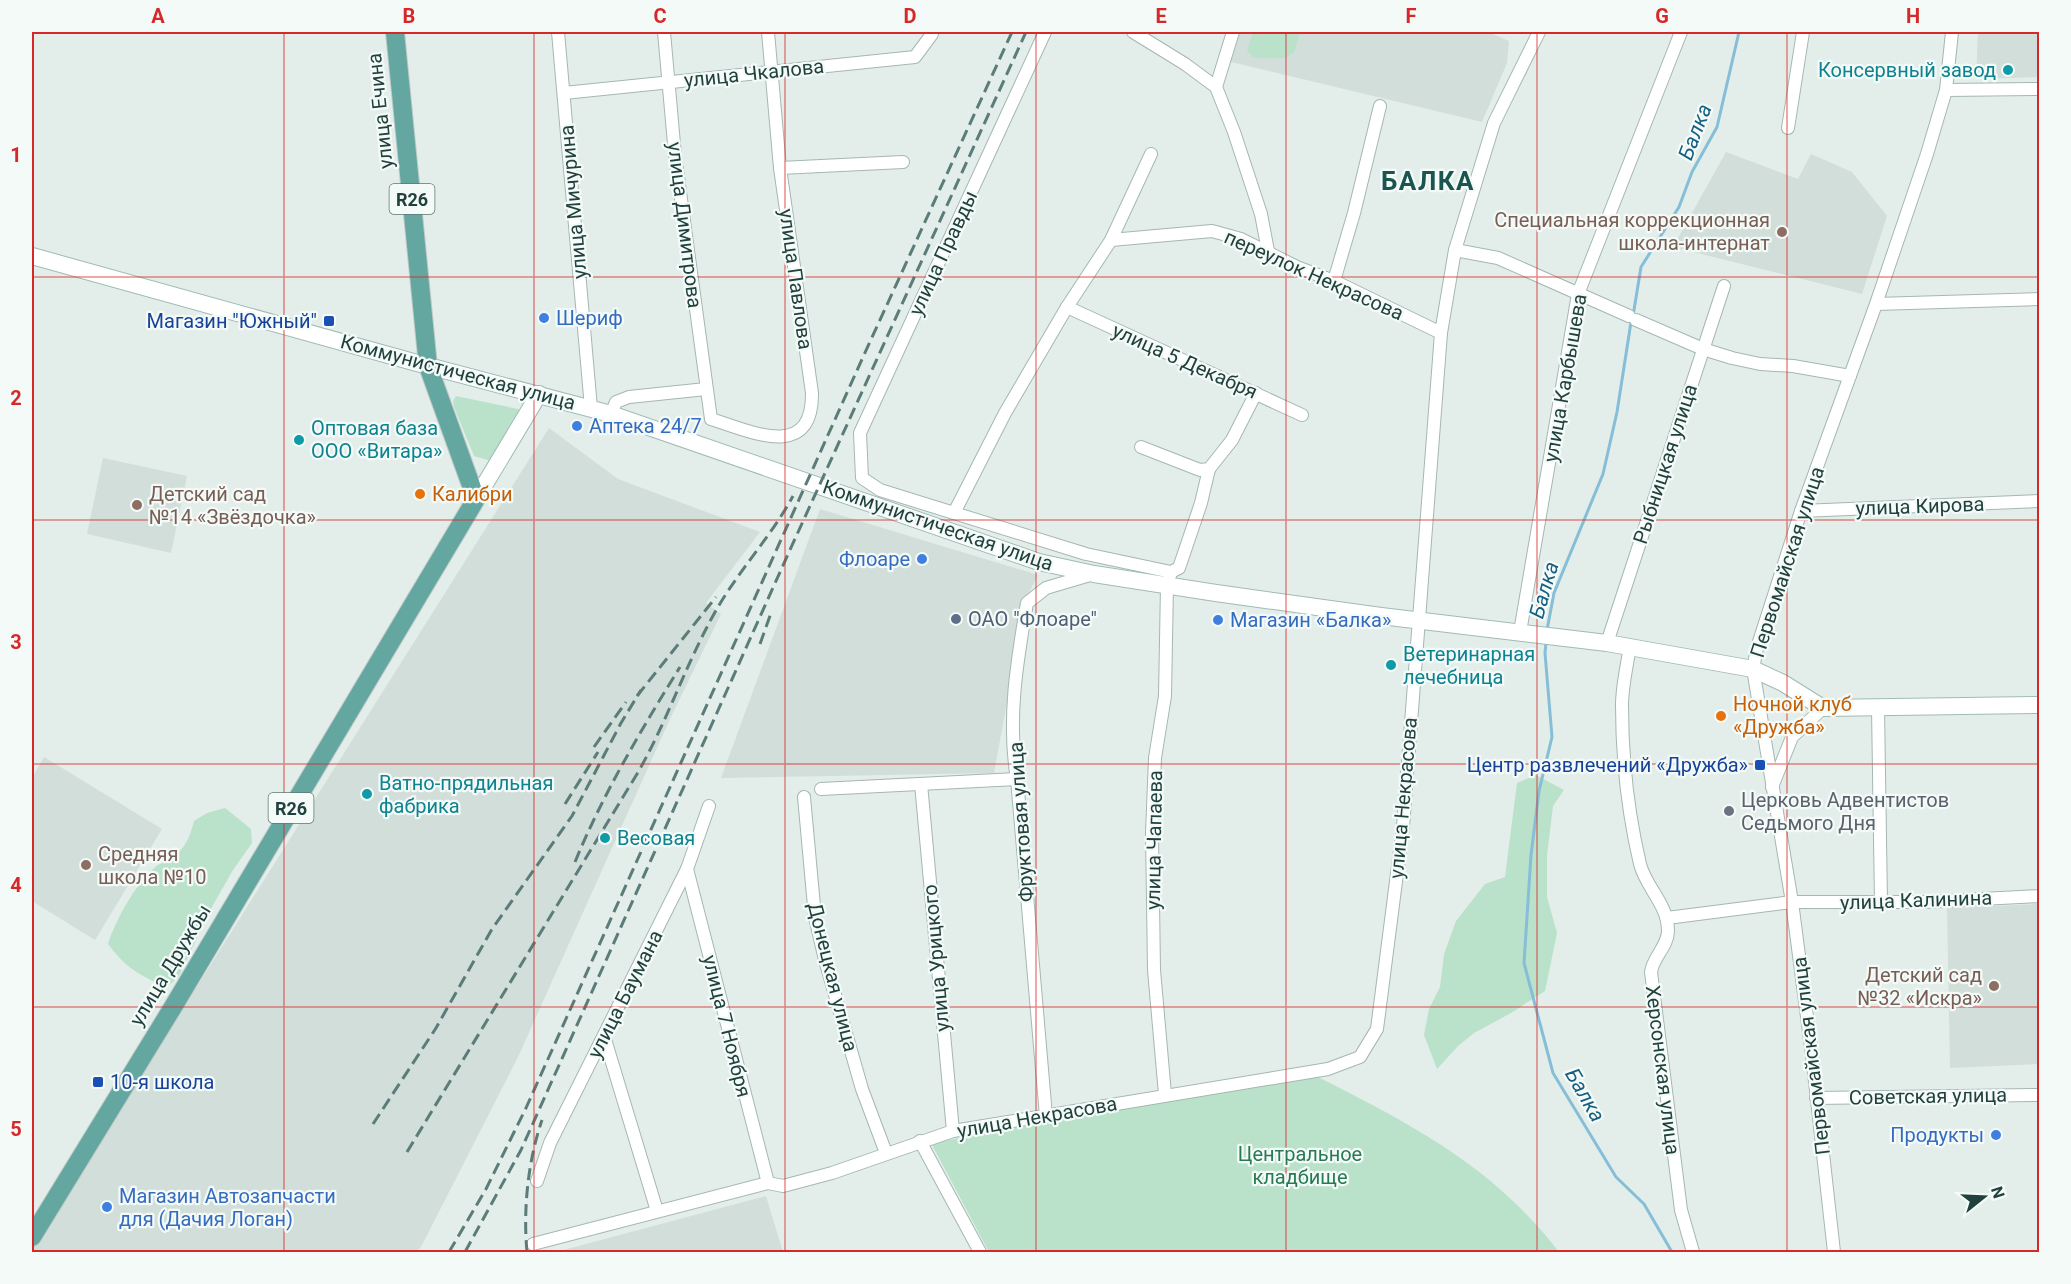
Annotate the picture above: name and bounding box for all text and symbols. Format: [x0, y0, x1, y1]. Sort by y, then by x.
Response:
text: A [151, 4, 165, 28]
text: B [403, 4, 415, 28]
text: C [653, 4, 667, 28]
text: D [904, 4, 917, 28]
text: E [1155, 4, 1167, 28]
text: F [1406, 4, 1417, 28]
text: G [1655, 4, 1669, 28]
text: H [1906, 4, 1920, 28]
street label: улица Ечина [362, 52, 398, 170]
street label: улица Чкалова [683, 54, 825, 92]
place label: Консервный завод [1818, 58, 1996, 82]
marker: Консервный завод [2001, 63, 2015, 77]
water label: Балка [1673, 101, 1717, 163]
street label: улица Мичурина [554, 124, 592, 280]
street label: улица Димитрова [663, 140, 707, 310]
text: 1 [10, 143, 22, 167]
district label: БАЛКА [1381, 166, 1475, 196]
road number: R26 [390, 184, 434, 214]
street label: улица Правды [904, 187, 982, 319]
street label: улица Павлова [774, 207, 818, 351]
place label: Специальная коррекционная школа-интернат [1494, 208, 1770, 255]
street label: переулок Некрасова [1221, 225, 1407, 325]
marker: Специальная коррекционная школа-интернат [1775, 225, 1789, 239]
street label: улица Карбышева [1538, 292, 1592, 464]
place label: Шериф [556, 306, 623, 330]
place label: Магазин "Южный" [147, 309, 317, 333]
marker: Шериф [537, 311, 551, 325]
marker: Магазин "Южный" [322, 314, 336, 328]
street label: улица 5 Декабря [1109, 318, 1261, 404]
street label: Коммунистическая улица [338, 329, 578, 415]
street label: Рыбницкая улица [1628, 381, 1702, 547]
text: 2 [10, 386, 22, 410]
place label: Аптека 24/7 [589, 414, 702, 438]
place label: Оптовая база ООО «Витара» [311, 416, 442, 463]
marker: Аптека 24/7 [570, 419, 584, 433]
marker: Оптовая база ООО «Витара» [292, 433, 306, 447]
street label: Первомайская улица [1745, 464, 1829, 660]
street label: Коммунистическая улица [820, 474, 1056, 576]
place label: Детский сад №14 «Звёздочка» [149, 482, 316, 529]
place label: Калибри [432, 482, 513, 506]
marker: Калибри [413, 487, 427, 501]
street label: улица Кирова [1855, 492, 1985, 520]
marker: Детский сад №14 «Звёздочка» [130, 498, 144, 512]
place label: Флоаре [839, 547, 910, 571]
marker: Флоаре [915, 552, 929, 566]
water label: Балка [1524, 559, 1564, 621]
place label: ОАО "Флоаре" [968, 607, 1097, 631]
place label: Магазин «Балка» [1230, 608, 1391, 632]
marker: ОАО "Флоаре" [949, 612, 963, 626]
marker: Магазин «Балка» [1211, 613, 1225, 627]
text: 3 [10, 630, 22, 654]
place label: Ветеринарная лечебница [1403, 642, 1535, 689]
marker: Ветеринарная лечебница [1384, 658, 1398, 672]
place label: Ночной клуб «Дружба» [1733, 692, 1852, 739]
marker: Ночной клуб «Дружба» [1714, 709, 1728, 723]
street label: улица Некрасова [1384, 716, 1422, 880]
street label: Фруктовая улица [1003, 741, 1039, 903]
place label: Центр развлечений «Дружба» [1467, 753, 1748, 777]
marker: Центр развлечений «Дружба» [1753, 758, 1767, 772]
street label: улица Чапаева [1141, 770, 1167, 910]
place label: Ватно-прядильная фабрика [379, 771, 553, 818]
marker: Ватно-прядильная фабрика [360, 787, 374, 801]
place label: Церковь Адвентистов Седьмого Дня [1741, 788, 1949, 835]
road number: R26 [268, 793, 314, 823]
marker: Церковь Адвентистов Седьмого Дня [1722, 804, 1736, 818]
place label: Весовая [617, 826, 695, 850]
marker: Весовая [598, 831, 612, 845]
place label: Средняя школа №10 [98, 842, 207, 889]
marker: Средняя школа №10 [79, 858, 93, 872]
text: 4 [10, 873, 22, 897]
street label: улица Урицкого [918, 883, 954, 1033]
street label: улица Калинина [1840, 885, 1992, 915]
street label: улица Дружбы [124, 900, 216, 1030]
street label: Донецкая улица [803, 900, 863, 1054]
street label: улица Баумана [582, 926, 668, 1062]
street label: улица 7 Ноября [698, 952, 756, 1100]
street label: Первомайская улица [1787, 956, 1835, 1156]
place label: Детский сад №32 «Искра» [1858, 963, 1982, 1010]
marker: Детский сад №32 «Искра» [1987, 979, 2001, 993]
street label: Херсонская улица [1641, 984, 1685, 1156]
water label: Балка [1560, 1064, 1610, 1126]
place label: 10-я школа [110, 1070, 214, 1094]
marker: 10-я школа [91, 1075, 105, 1089]
street label: Советская улица [1849, 1083, 2007, 1109]
street label: улица Некрасова [955, 1091, 1119, 1143]
text: 5 [10, 1117, 22, 1141]
place label: Продукты [1890, 1123, 1984, 1147]
marker: Продукты [1989, 1128, 2003, 1142]
park label: Центральное кладбище [1238, 1142, 1362, 1189]
north arrow [1954, 1167, 2014, 1227]
place label: Магазин Автозапчасти для (Дачия Логан) [119, 1184, 336, 1231]
text: N [1987, 1184, 2009, 1201]
marker: Магазин Автозапчасти для (Дачия Логан) [100, 1200, 114, 1214]

